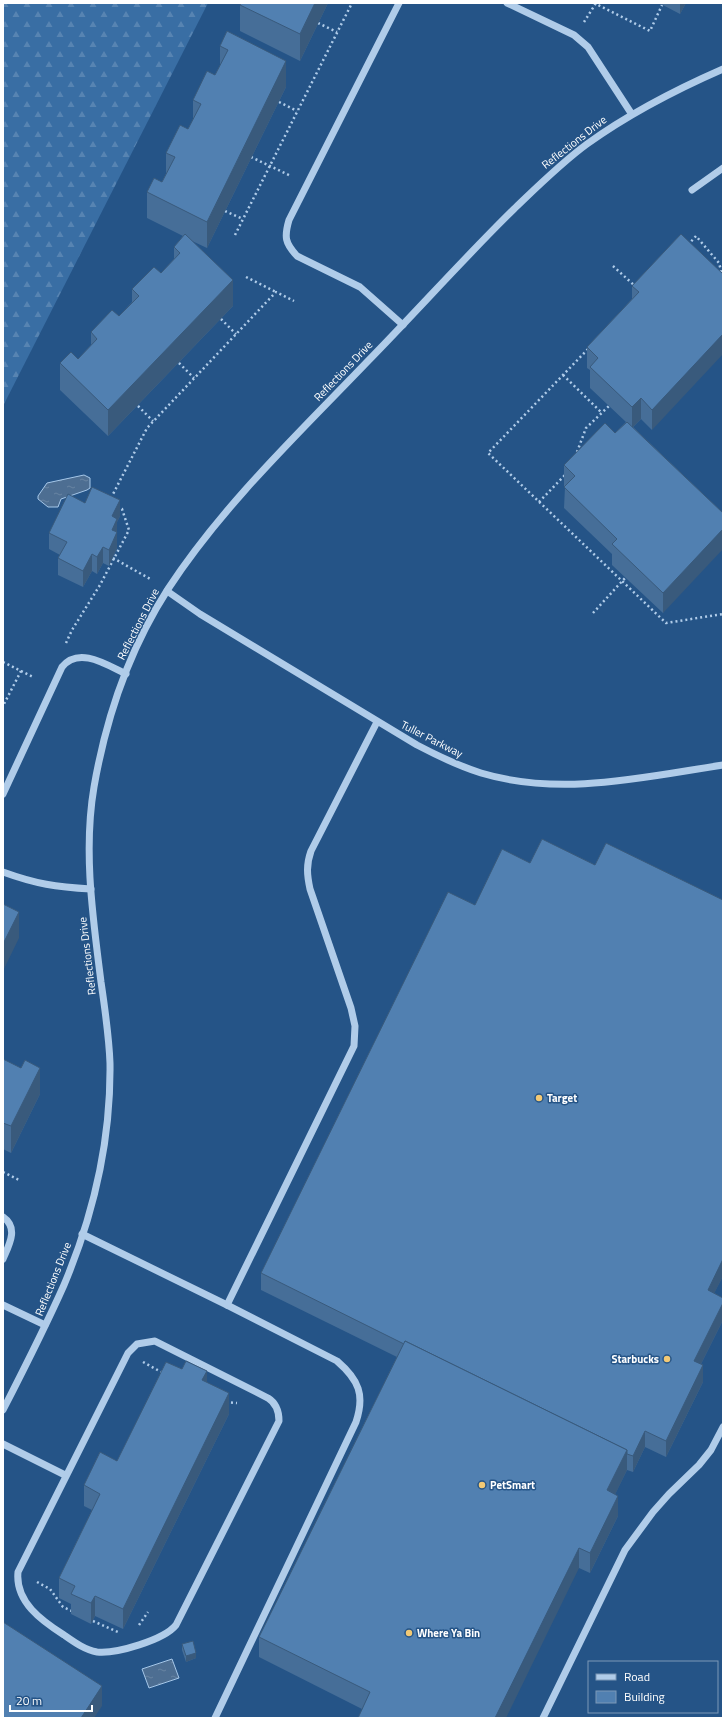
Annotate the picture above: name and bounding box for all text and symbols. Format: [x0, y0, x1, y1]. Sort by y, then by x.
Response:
street label: Reflections Drive [538, 111, 610, 172]
street label: Reflections Drive [310, 337, 376, 405]
street label: Reflections Drive [113, 585, 163, 663]
street label: Tuller Parkway [398, 717, 466, 762]
street label: Reflections Drive [74, 916, 100, 996]
place label: Target [547, 1090, 577, 1106]
marker: Target [534, 1093, 544, 1103]
street label: Reflections Drive [31, 1239, 75, 1318]
place label: Starbucks [612, 1351, 659, 1367]
marker: Starbucks [662, 1354, 672, 1364]
place label: PetSmart [490, 1477, 535, 1493]
marker: PetSmart [477, 1480, 487, 1490]
place label: Where Ya Bin [417, 1625, 480, 1641]
marker: Where Ya Bin [404, 1628, 414, 1638]
legend [588, 1661, 718, 1713]
text: Road [624, 1667, 650, 1686]
scale bar [10, 1687, 92, 1713]
text: Building [624, 1687, 665, 1706]
text: 20 m [16, 1691, 42, 1710]

